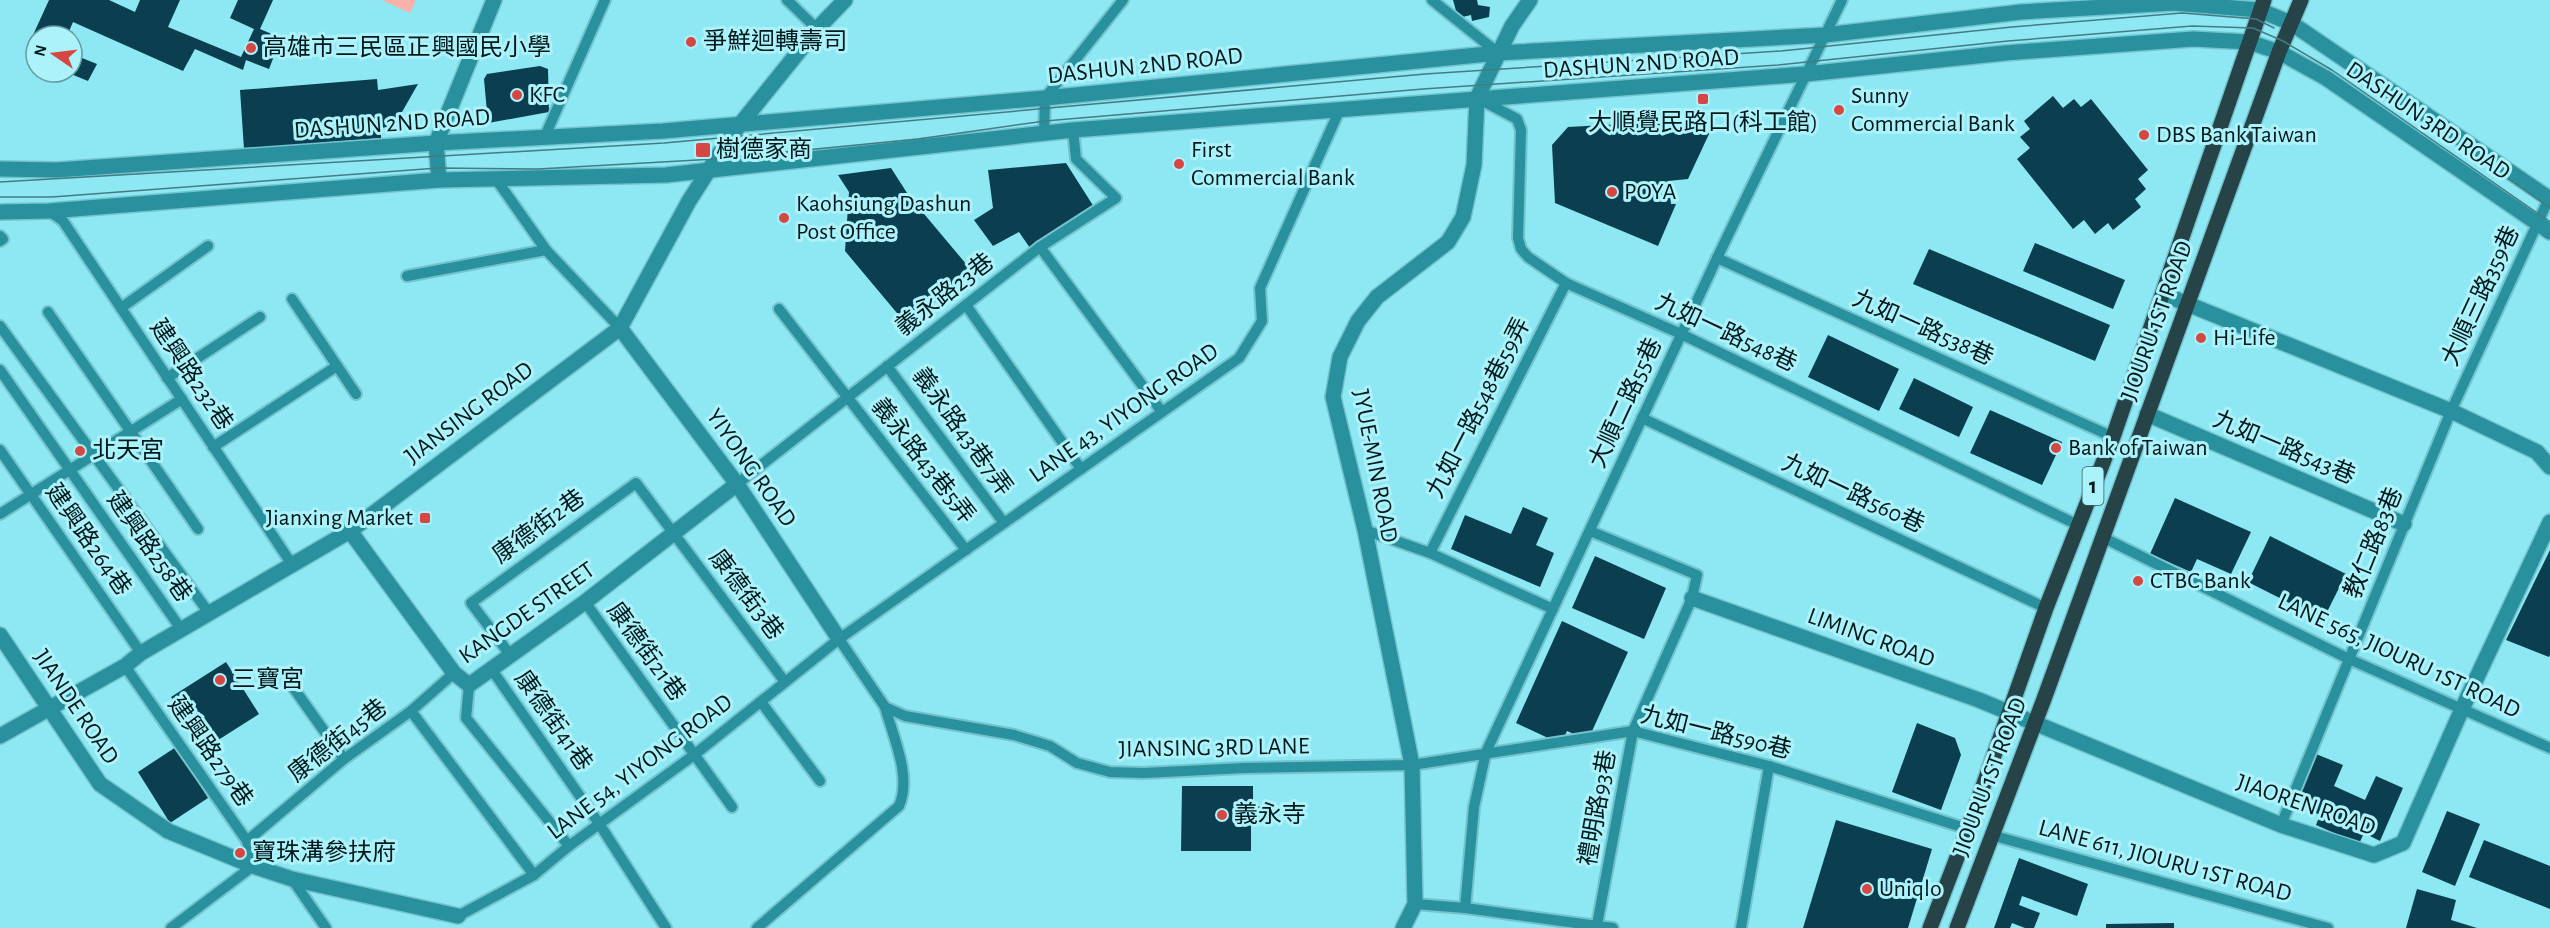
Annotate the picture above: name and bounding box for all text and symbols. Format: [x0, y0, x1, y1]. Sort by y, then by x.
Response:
north arrow [24, 24, 84, 84]
place label: 爭鮮迴轉壽司 [703, 28, 847, 54]
place label: 高雄市三民區正興國民小學 [263, 34, 551, 60]
marker: 爭鮮迴轉壽司 [684, 35, 698, 49]
marker: 高雄市三民區正興國民小學 [244, 41, 258, 55]
text: N [31, 43, 50, 58]
street label: DASHUN 2ND ROAD [1046, 44, 1244, 88]
street label: DASHUN 2ND ROAD [1542, 45, 1740, 83]
street label: DASHUN 3RD ROAD [2342, 57, 2514, 185]
place label: KFC [529, 83, 565, 107]
place label: Sunny Commercial Bank [1851, 84, 2015, 136]
marker: KFC [510, 88, 524, 102]
marker: 大順覺民路口(科工館) [1696, 92, 1710, 106]
marker: Sunny Commercial Bank [1832, 103, 1846, 117]
street label: DASHUN 2ND ROAD [293, 105, 491, 143]
place label: 大順覺民路口(科工館) [1588, 109, 1818, 135]
place label: DBS Bank Taiwan [2156, 123, 2317, 147]
marker: DBS Bank Taiwan [2137, 128, 2151, 142]
place label: 樹德家商 [716, 136, 812, 162]
place label: First Commercial Bank [1191, 138, 1355, 190]
marker: 樹德家商 [694, 141, 712, 159]
marker: First Commercial Bank [1172, 157, 1186, 171]
place label: POYA [1624, 180, 1676, 204]
marker: POYA [1605, 185, 1619, 199]
place label: Kaohsiung Dashun Post Office [796, 192, 971, 244]
marker: Kaohsiung Dashun Post Office [777, 211, 791, 225]
street label: 大順三路359巷 [2436, 222, 2524, 370]
street label: JIOURU 1ST ROAD [2117, 238, 2197, 404]
street label: 義永路23巷 [890, 248, 998, 340]
street label: 九如一路538巷 [1849, 284, 1998, 370]
street label: 九如一路548巷 [1652, 288, 1801, 376]
street label: 九如一路548巷59弄 [1422, 313, 1535, 502]
street label: 建興路232巷 [145, 314, 238, 435]
place label: Hi-Life [2213, 326, 2276, 350]
marker: Hi-Life [2194, 331, 2208, 345]
street label: 大順二路55巷 [1584, 334, 1666, 472]
street label: LANE 43, YIYONG ROAD [1025, 339, 1223, 487]
street label: JIANSING ROAD [400, 357, 538, 469]
street label: 義永路43巷7弄 [908, 363, 1018, 500]
street label: JYUE-MIN ROAD [1348, 387, 1402, 545]
street label: 義永路43巷5弄 [867, 393, 981, 528]
street label: YIYONG ROAD [702, 405, 800, 531]
street label: 九如一路543巷 [2210, 406, 2359, 489]
place label: Bank of Taiwan [2068, 436, 2208, 460]
place label: 北天宮 [92, 437, 164, 463]
marker: Bank of Taiwan [2049, 441, 2063, 455]
marker: 北天宮 [73, 444, 87, 458]
street label: 九如一路560巷 [1778, 449, 1929, 537]
road number: 1 [2082, 467, 2104, 505]
street label: 建興路264巷 [41, 479, 137, 600]
street label: 教仁路83巷 [2339, 483, 2407, 602]
street label: 康德街2巷 [488, 484, 589, 568]
street label: 建興路258巷 [102, 486, 197, 606]
place label: Jianxing Market [266, 506, 413, 530]
marker: Jianxing Market [418, 511, 432, 525]
street label: 康德街3巷 [705, 544, 789, 645]
street label: KANGDE STREET [455, 557, 599, 669]
place label: CTBC Bank [2150, 569, 2251, 593]
marker: CTBC Bank [2131, 574, 2145, 588]
street label: LANE 565, JIOURU 1ST ROAD [2274, 589, 2524, 723]
street label: 康德街21巷 [602, 597, 691, 706]
street label: LIMING ROAD [1804, 604, 1938, 672]
street label: JIANDE ROAD [29, 645, 123, 769]
place label: 三寶宮 [232, 666, 304, 692]
street label: 康德街41巷 [510, 666, 598, 775]
marker: 三寶宮 [213, 673, 227, 687]
street label: LANE 54, YIYONG ROAD [543, 690, 737, 844]
street label: 建興路279巷 [163, 691, 258, 811]
street label: 康德街45巷 [283, 694, 392, 787]
street label: JIOURU 1ST ROAD [1949, 694, 2031, 860]
street label: 九如一路590巷 [1638, 701, 1794, 763]
street label: JIANSING 3RD LANE [1118, 734, 1310, 762]
street label: 禮明路93巷 [1574, 748, 1620, 868]
street label: JIAOREN ROAD [2233, 770, 2379, 840]
place label: 義永寺 [1234, 801, 1306, 827]
marker: 義永寺 [1215, 808, 1229, 822]
street label: LANE 611, JIOURU 1ST ROAD [2036, 816, 2294, 906]
place label: 寶珠溝參扶府 [252, 839, 396, 865]
marker: 寶珠溝參扶府 [233, 846, 247, 860]
place label: Uniqlo [1879, 877, 1942, 901]
marker: Uniqlo [1860, 882, 1874, 896]

